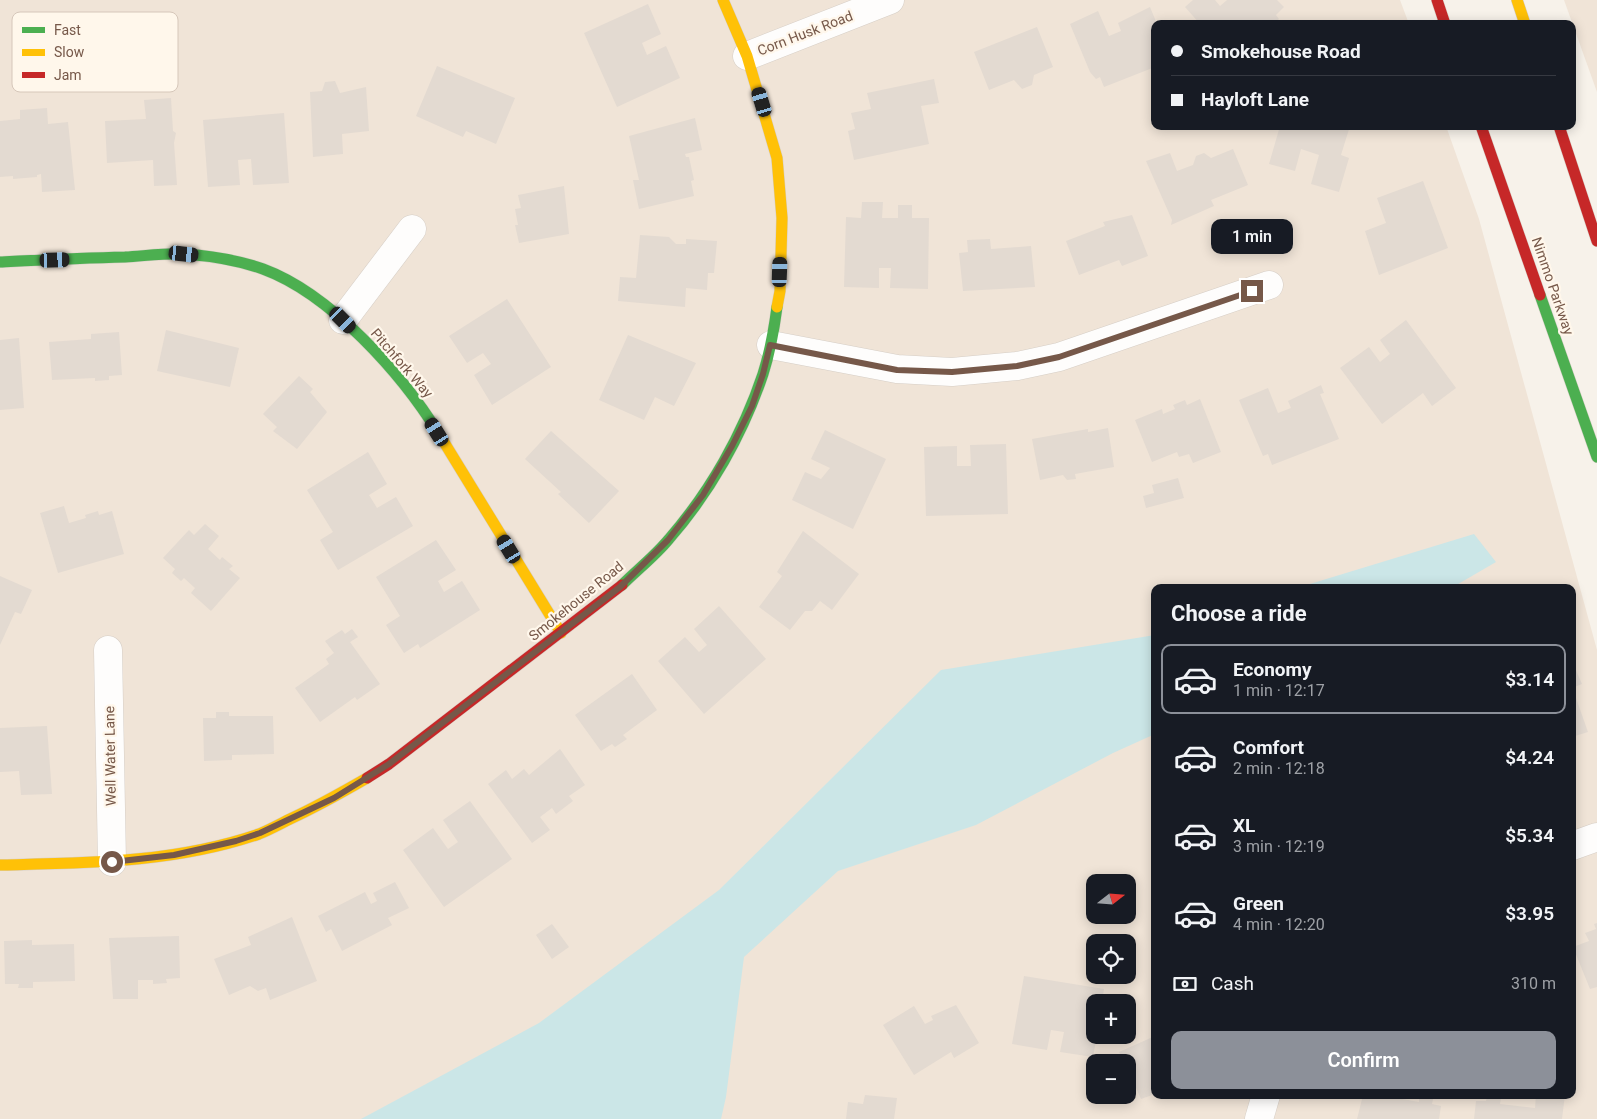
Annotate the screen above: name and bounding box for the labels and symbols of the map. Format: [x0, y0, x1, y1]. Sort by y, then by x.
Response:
street label: Corn Husk Road [755, 7, 855, 59]
legend [12, 12, 178, 92]
text: Fast [54, 22, 81, 38]
text: Slow [54, 44, 85, 60]
text: Jam [54, 67, 82, 83]
car [750, 85, 773, 119]
callout: 1 min [1211, 218, 1293, 254]
street label: Nimmo Parkway [1529, 235, 1577, 337]
car [168, 245, 199, 263]
car [39, 252, 70, 268]
car [771, 257, 788, 287]
route end [1241, 280, 1263, 302]
car [327, 304, 358, 336]
street label: Pitchfork Way [368, 325, 437, 401]
car [422, 415, 451, 449]
car [494, 532, 523, 566]
street label: Smokehouse Road [526, 558, 626, 644]
street label: Well Water Lane [101, 706, 119, 806]
route start [101, 851, 123, 873]
north arrow [1086, 874, 1136, 924]

